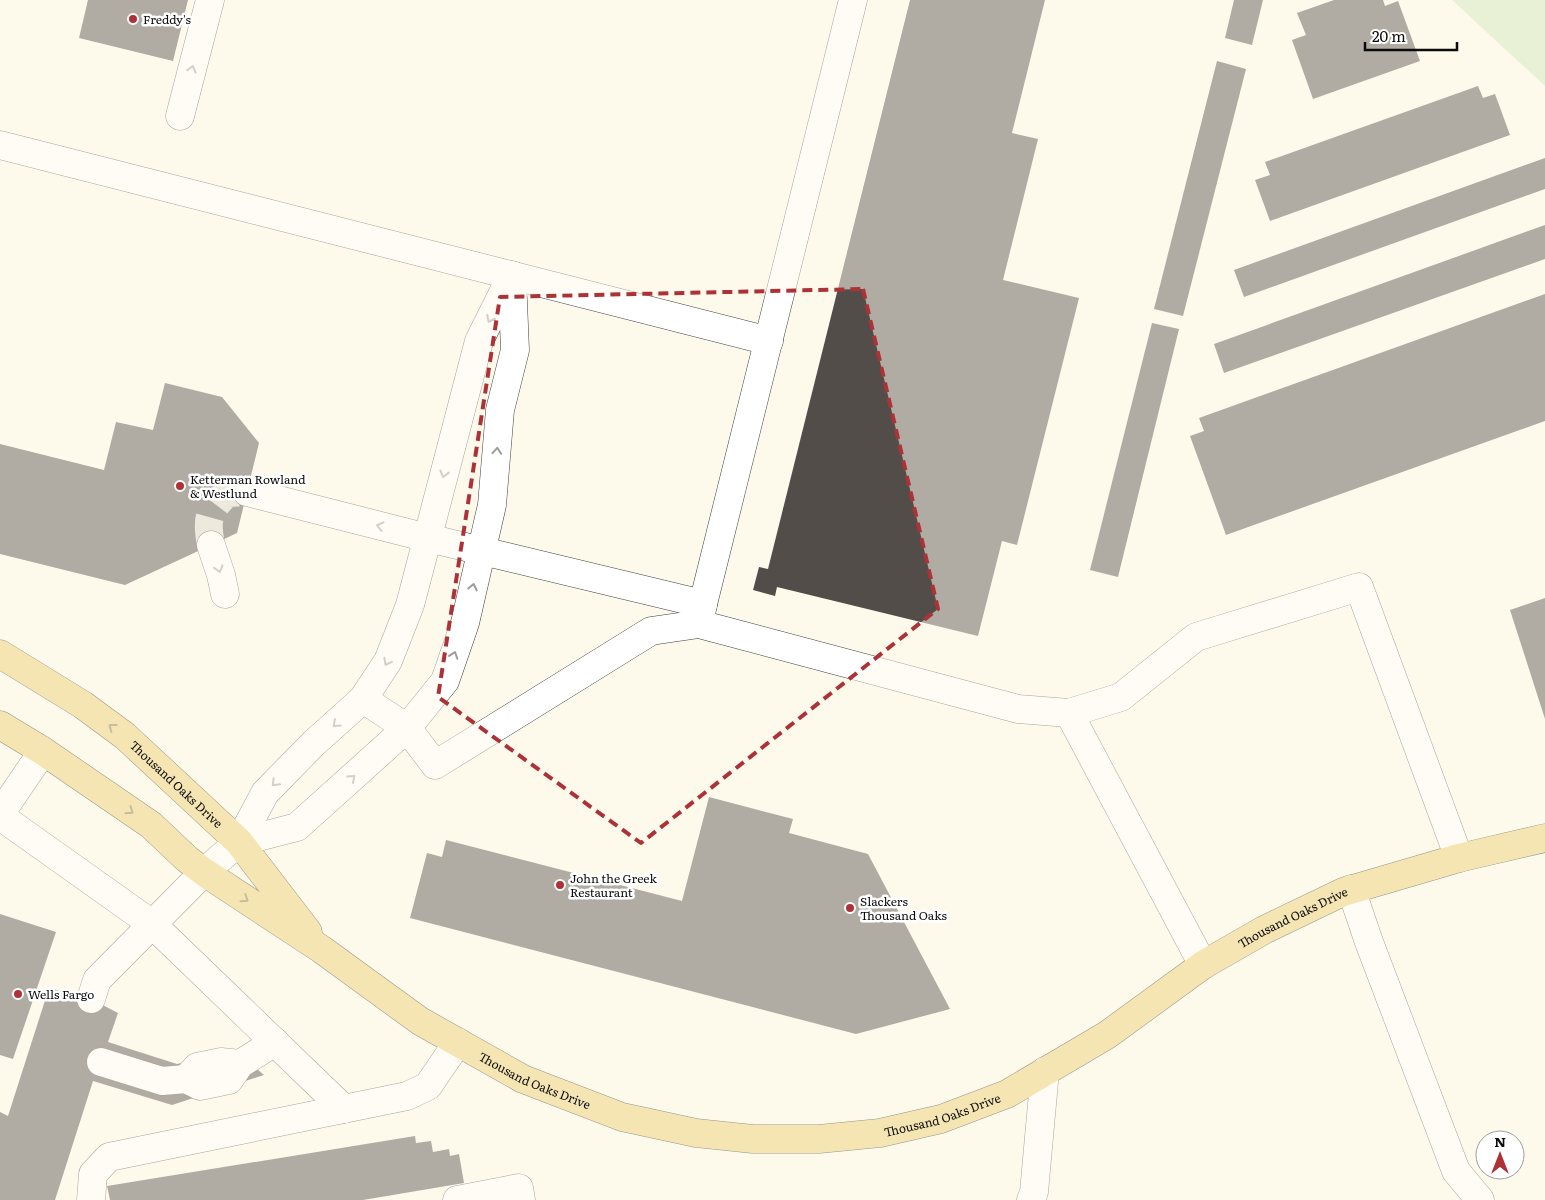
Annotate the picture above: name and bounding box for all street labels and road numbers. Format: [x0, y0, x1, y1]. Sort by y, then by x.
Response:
street label: Thousand Oaks Drive [126, 736, 227, 832]
street label: Thousand Oaks Drive [1234, 882, 1350, 952]
street label: Thousand Oaks Drive [476, 1047, 593, 1113]
street label: Thousand Oaks Drive [882, 1088, 1003, 1141]

